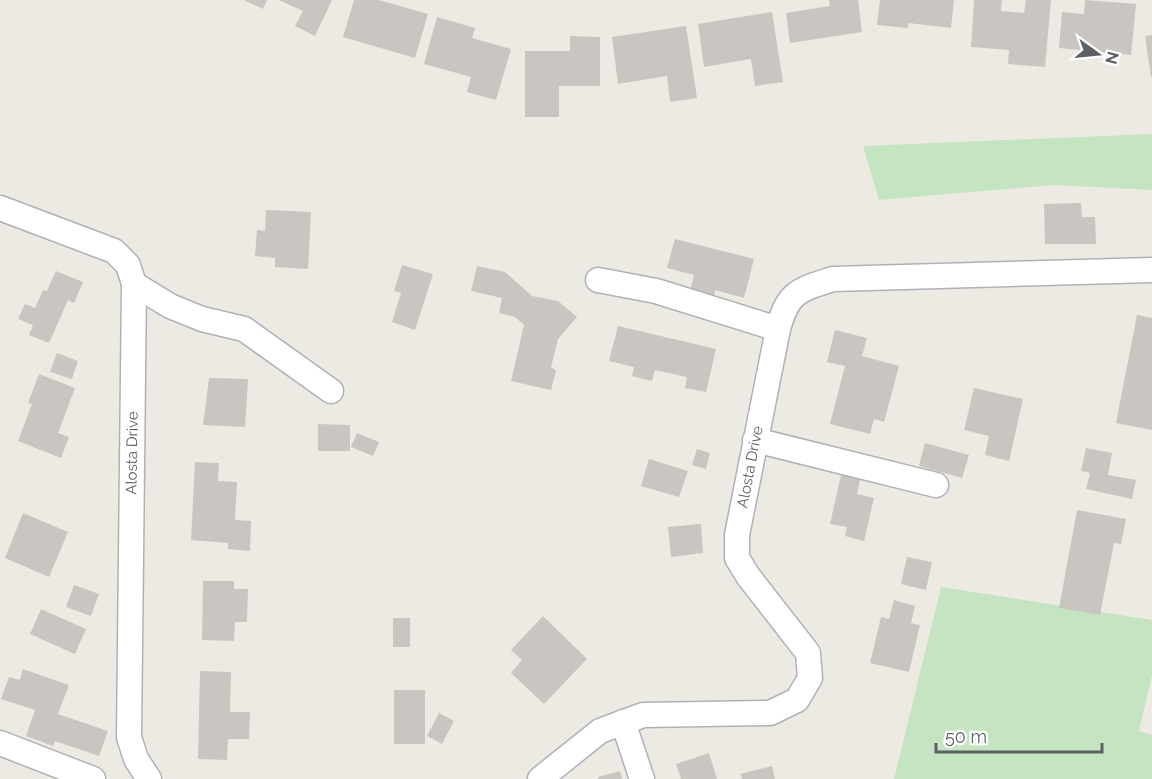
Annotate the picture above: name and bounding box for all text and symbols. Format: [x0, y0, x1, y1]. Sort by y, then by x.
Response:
north arrow [1068, 24, 1128, 84]
text: N [1101, 49, 1123, 66]
street label: Alosta Drive [122, 411, 142, 495]
street label: Alosta Drive [733, 424, 767, 510]
scale bar [936, 716, 1102, 754]
text: 50 m [945, 726, 987, 747]

